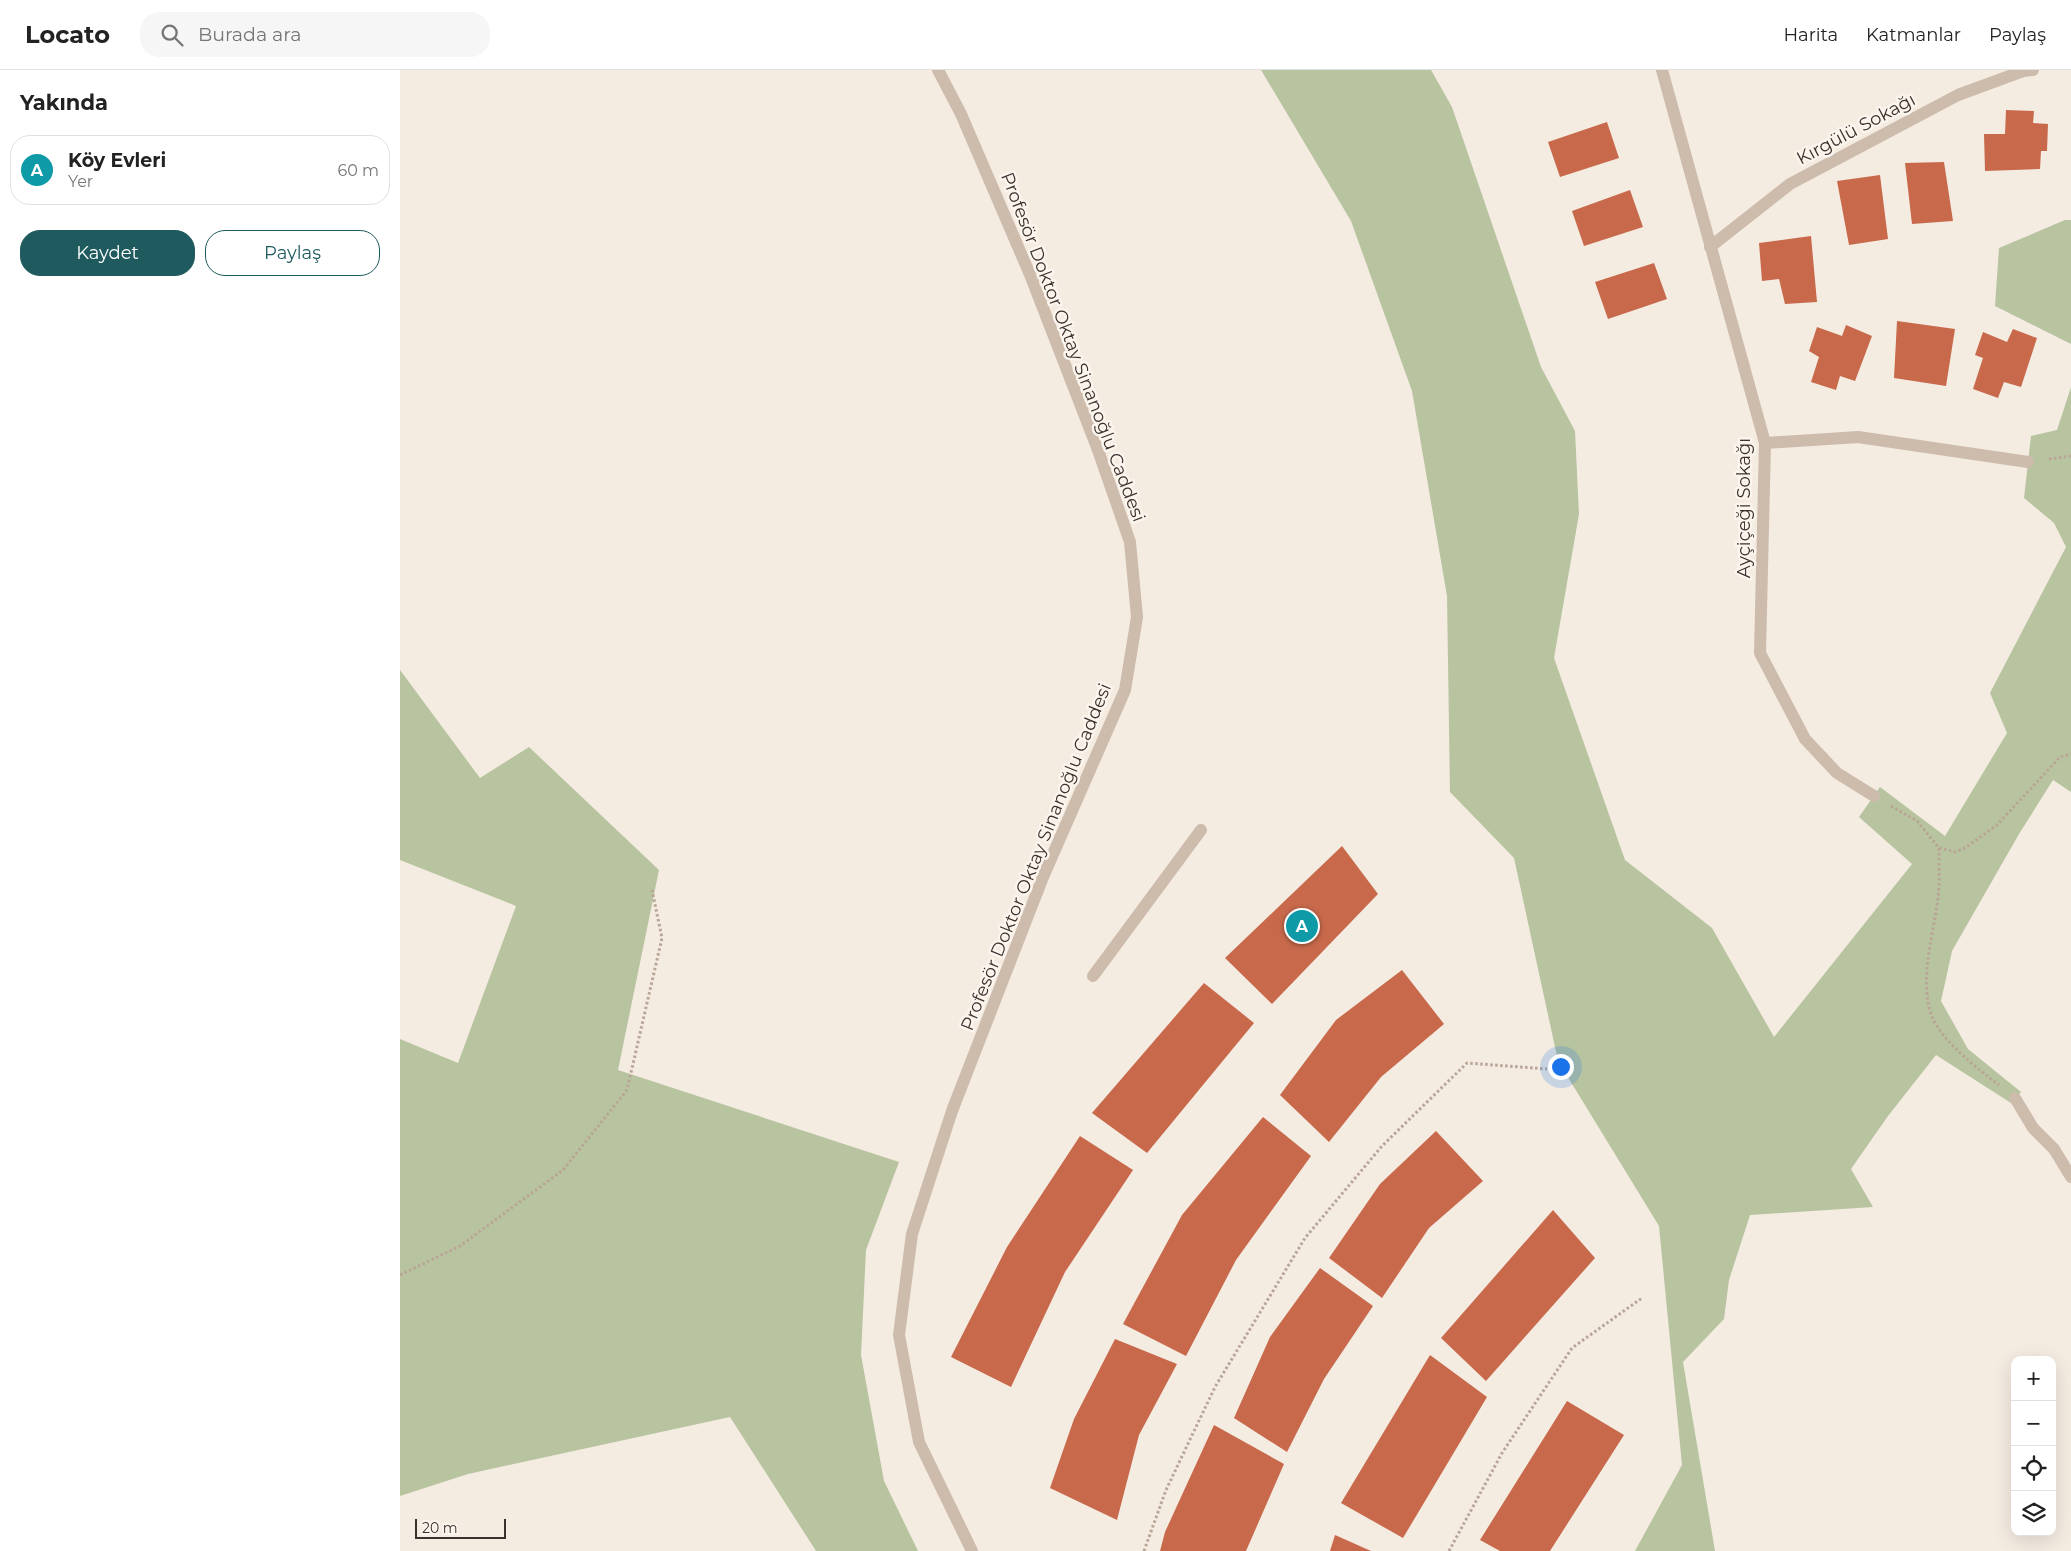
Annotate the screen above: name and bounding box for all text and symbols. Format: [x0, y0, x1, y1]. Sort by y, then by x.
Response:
search box [140, 12, 490, 57]
text: Locato [25, 20, 110, 49]
icon: search [158, 21, 186, 49]
text: Burada ara [198, 23, 301, 46]
text: Harita [1783, 24, 1838, 46]
text: Katmanlar [1866, 24, 1961, 46]
text: Paylaş [1989, 24, 2046, 46]
street label: Kırgülü Sokağı [1793, 88, 1919, 170]
text: Yakında [20, 90, 108, 115]
text: Köy Evleri [68, 149, 166, 172]
text: A [31, 161, 43, 180]
text: 60 m [337, 161, 379, 180]
street label: Profesör Doktor Oktay Sinanoğlu Caddesi [996, 169, 1150, 525]
text: Yer [68, 172, 93, 191]
button: Kaydet [20, 230, 195, 276]
button: Paylaş [205, 230, 380, 276]
street label: Ayçiçeği Sokağı [1733, 438, 1755, 578]
street label: Profesör Doktor Oktay Sinanoğlu Caddesi [956, 680, 1116, 1034]
pin: A [1286, 907, 1318, 945]
your location [1548, 1054, 1574, 1080]
map controls [2011, 1356, 2056, 1536]
button: + [2011, 1356, 2056, 1401]
button: − [2011, 1401, 2056, 1446]
button: locate [2011, 1446, 2056, 1491]
button: layers [2011, 1491, 2056, 1536]
scale bar [415, 1516, 506, 1539]
text: 20 m [422, 1519, 458, 1537]

